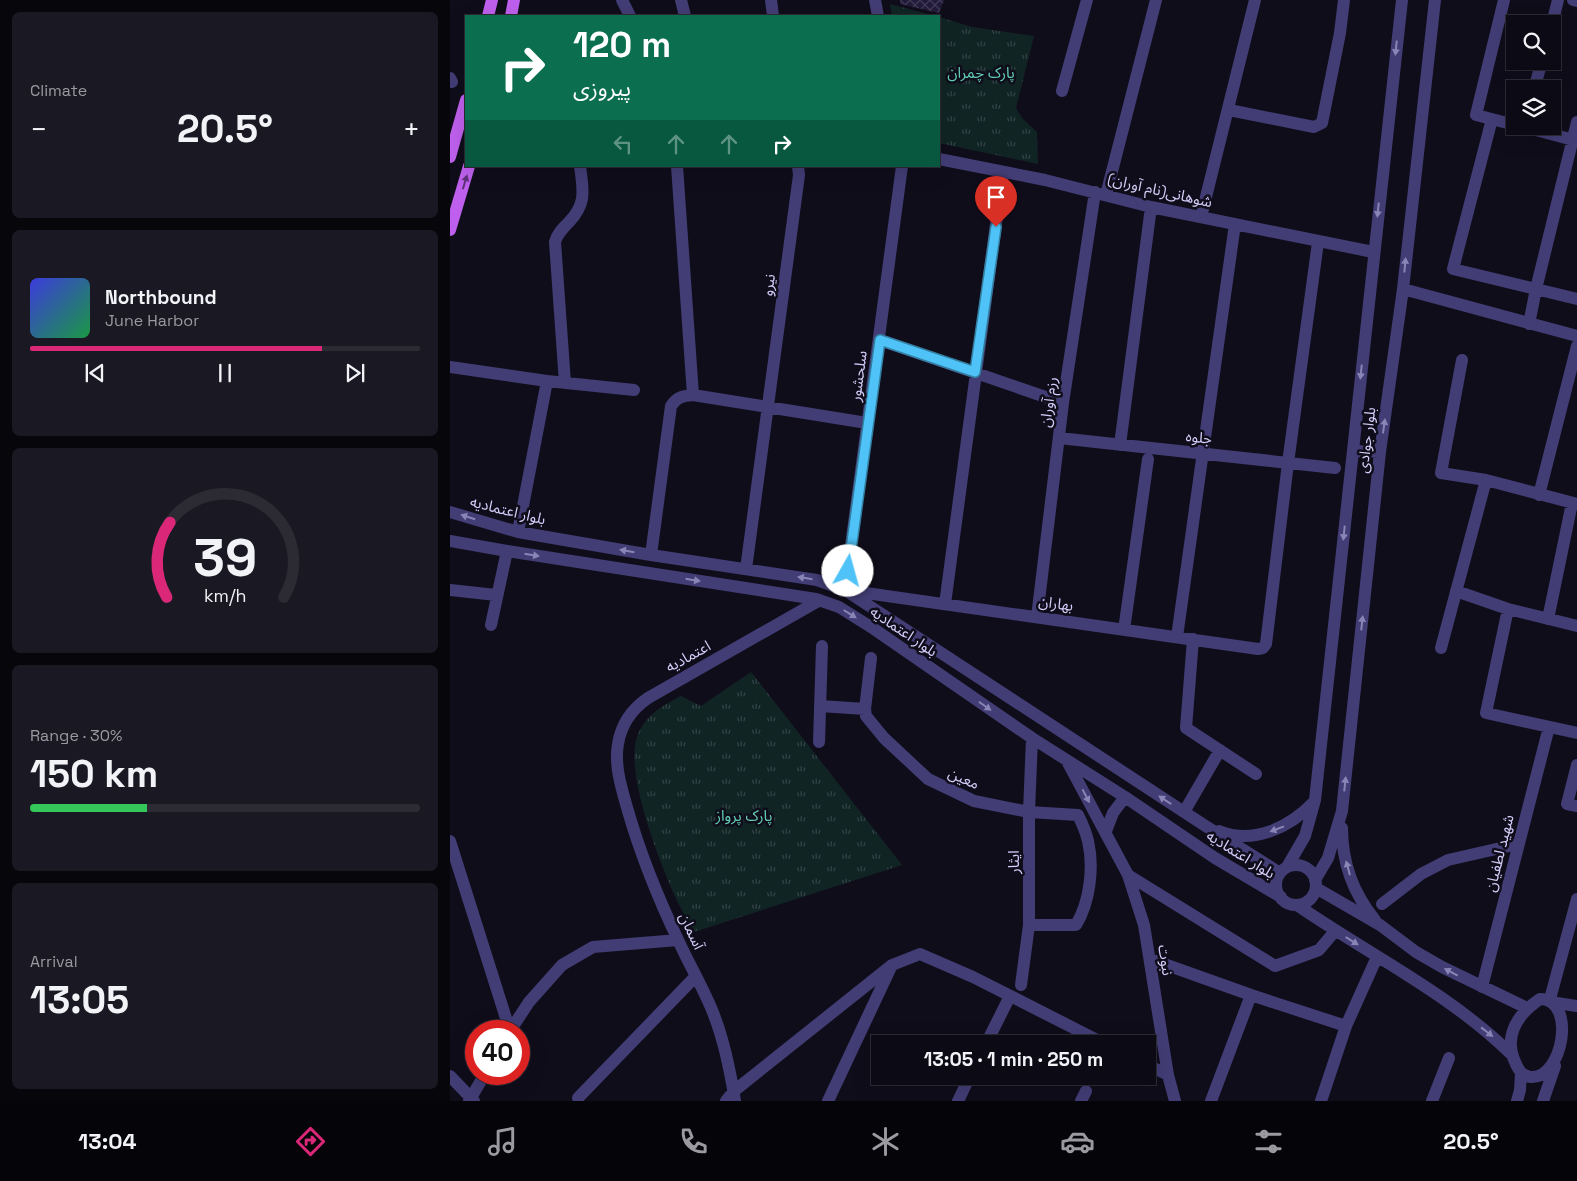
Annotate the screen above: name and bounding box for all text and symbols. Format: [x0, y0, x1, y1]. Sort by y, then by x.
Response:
map controls [1506, 15, 1561, 135]
button: search [1506, 15, 1561, 70]
text: 120 m [573, 23, 671, 67]
icon: right [490, 35, 555, 100]
one-way arrow [1392, 41, 1400, 57]
park label: پارک چمران [947, 63, 1015, 83]
text: پیروزی [573, 74, 631, 102]
text: Climate [30, 80, 87, 101]
button: layers [1506, 80, 1561, 135]
text: 20.5° [177, 105, 273, 153]
text: − [30, 111, 47, 147]
text: + [403, 111, 420, 147]
icon: left [609, 130, 637, 158]
icon: ahead [662, 130, 690, 158]
icon: ahead [715, 130, 743, 158]
icon: right [768, 130, 796, 158]
street label: شوهانی(نام آوران) [1105, 169, 1214, 213]
one-way arrow [461, 174, 469, 189]
pin [975, 176, 1017, 227]
icon: arrive [982, 183, 1010, 211]
one-way arrow [1374, 202, 1382, 218]
one-way arrow [1402, 257, 1410, 273]
street label: نیرو [757, 273, 779, 297]
text: Northbound [105, 285, 217, 310]
text: June Harbor [105, 310, 199, 331]
street label: سلحشور [845, 349, 871, 404]
icon: previous [81, 359, 109, 387]
icon: pause [211, 359, 239, 387]
icon: next [341, 359, 369, 387]
one-way arrow [1357, 364, 1365, 380]
street label: رزم آوران [1035, 376, 1063, 429]
street label: بلوار جوادی [1353, 406, 1379, 474]
one-way arrow [1380, 418, 1388, 434]
street label: جلوه [1185, 426, 1213, 448]
street label: بلوار اعتمادیه [468, 491, 548, 529]
one-way arrow [461, 513, 476, 521]
text: 39 [193, 525, 257, 591]
one-way arrow [1340, 525, 1348, 541]
position arrow [821, 544, 873, 596]
one-way arrow [619, 546, 635, 554]
one-way arrow [525, 551, 541, 559]
one-way arrow [797, 574, 813, 582]
one-way arrow [685, 576, 701, 584]
text: km/h [204, 584, 246, 607]
street label: بهاران [1037, 591, 1075, 615]
street label: بلوار اعتمادیه [867, 602, 941, 660]
one-way arrow [844, 610, 857, 619]
one-way arrow [1358, 614, 1366, 630]
street label: اعتمادیه [662, 636, 714, 676]
one-way arrow [978, 701, 992, 711]
text: Range · 30% [30, 725, 122, 746]
text: 150 km [30, 750, 158, 798]
street label: معین [945, 763, 983, 793]
one-way arrow [1341, 776, 1349, 792]
one-way arrow [1082, 788, 1090, 803]
one-way arrow [1159, 795, 1172, 804]
park label: پارک پرواز [715, 806, 772, 826]
street label: شهید لطفیان [1480, 812, 1518, 894]
street label: بلوار اعتمادیه [1203, 825, 1279, 883]
one-way arrow [1269, 825, 1284, 833]
street label: ایثار [1004, 850, 1023, 875]
one-way arrow [1343, 861, 1351, 876]
street label: آسمان [675, 909, 709, 953]
one-way arrow [1345, 937, 1358, 946]
street label: نبوت [1154, 943, 1178, 977]
text: Arrival [30, 951, 78, 972]
one-way arrow [1444, 968, 1459, 976]
text: 13:05 [30, 976, 129, 1024]
speed limit sign: 40 [465, 1020, 530, 1085]
one-way arrow [1480, 1026, 1493, 1037]
text: 13:05 · 1 min · 250 m [924, 1047, 1103, 1072]
icon: directions [293, 1124, 328, 1159]
icon: music [485, 1124, 520, 1159]
icon: phone [676, 1124, 711, 1159]
icon: climate [868, 1124, 903, 1159]
icon: car [1060, 1124, 1095, 1159]
icon: filters [1251, 1124, 1286, 1159]
text: 13:04 [78, 1127, 136, 1155]
text: 20.5° [1443, 1127, 1499, 1155]

